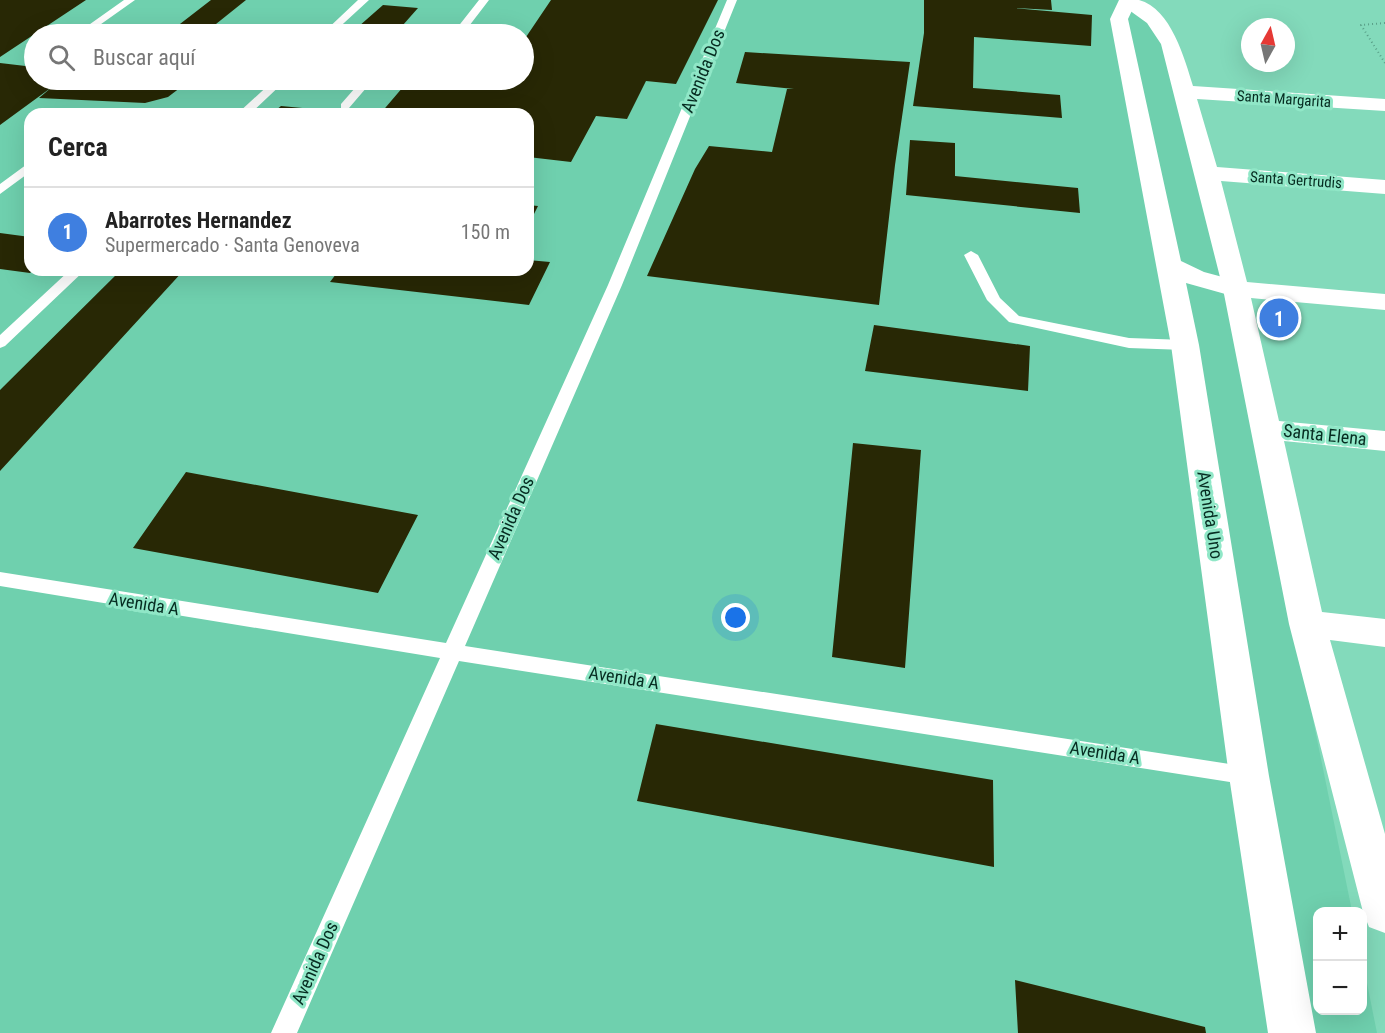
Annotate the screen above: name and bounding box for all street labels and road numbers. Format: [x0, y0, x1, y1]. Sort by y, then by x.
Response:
street label: Avenida Dos [676, 26, 729, 116]
street label: Santa Margarita [1236, 87, 1332, 111]
street label: Santa Gertrudis [1249, 168, 1343, 192]
street label: Santa Elena [1282, 420, 1368, 449]
street label: Avenida Uno [1193, 470, 1228, 560]
street label: Avenida Dos [483, 473, 538, 562]
street label: Avenida A [107, 588, 181, 620]
street label: Avenida A [587, 662, 661, 694]
street label: Avenida A [1068, 737, 1142, 769]
street label: Avenida Dos [287, 918, 342, 1007]

